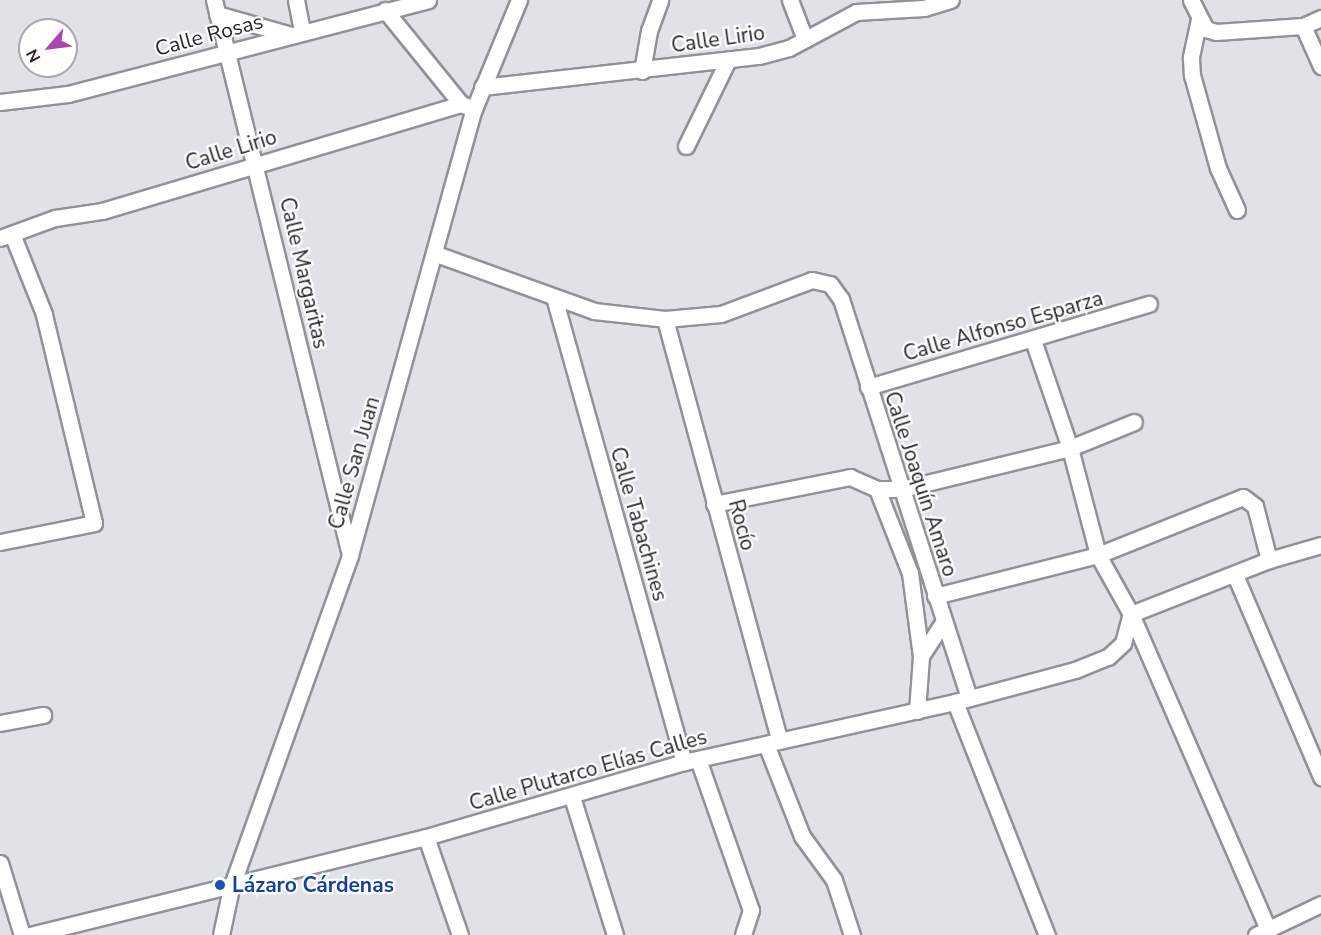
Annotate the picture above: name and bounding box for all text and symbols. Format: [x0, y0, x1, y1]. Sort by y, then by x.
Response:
street label: Calle Rosas [152, 9, 266, 61]
north arrow [18, 18, 78, 78]
street label: Calle Lirio [670, 20, 766, 58]
text: N [21, 45, 46, 66]
street label: Calle Lirio [182, 124, 280, 176]
street label: Calle Margaritas [274, 195, 334, 351]
street label: Calle Alfonso Esparza [900, 285, 1106, 367]
street label: Calle Joaquín Amaro [879, 388, 963, 580]
street label: Calle San Juan [323, 394, 385, 532]
street label: Calle Tabachines [605, 444, 673, 604]
street label: Rocío [723, 497, 761, 553]
street label: Calle Plutarco Elías Calles [466, 724, 710, 816]
place label: Lázaro Cárdenas [232, 872, 394, 898]
marker: Lázaro Cárdenas [213, 878, 227, 892]

